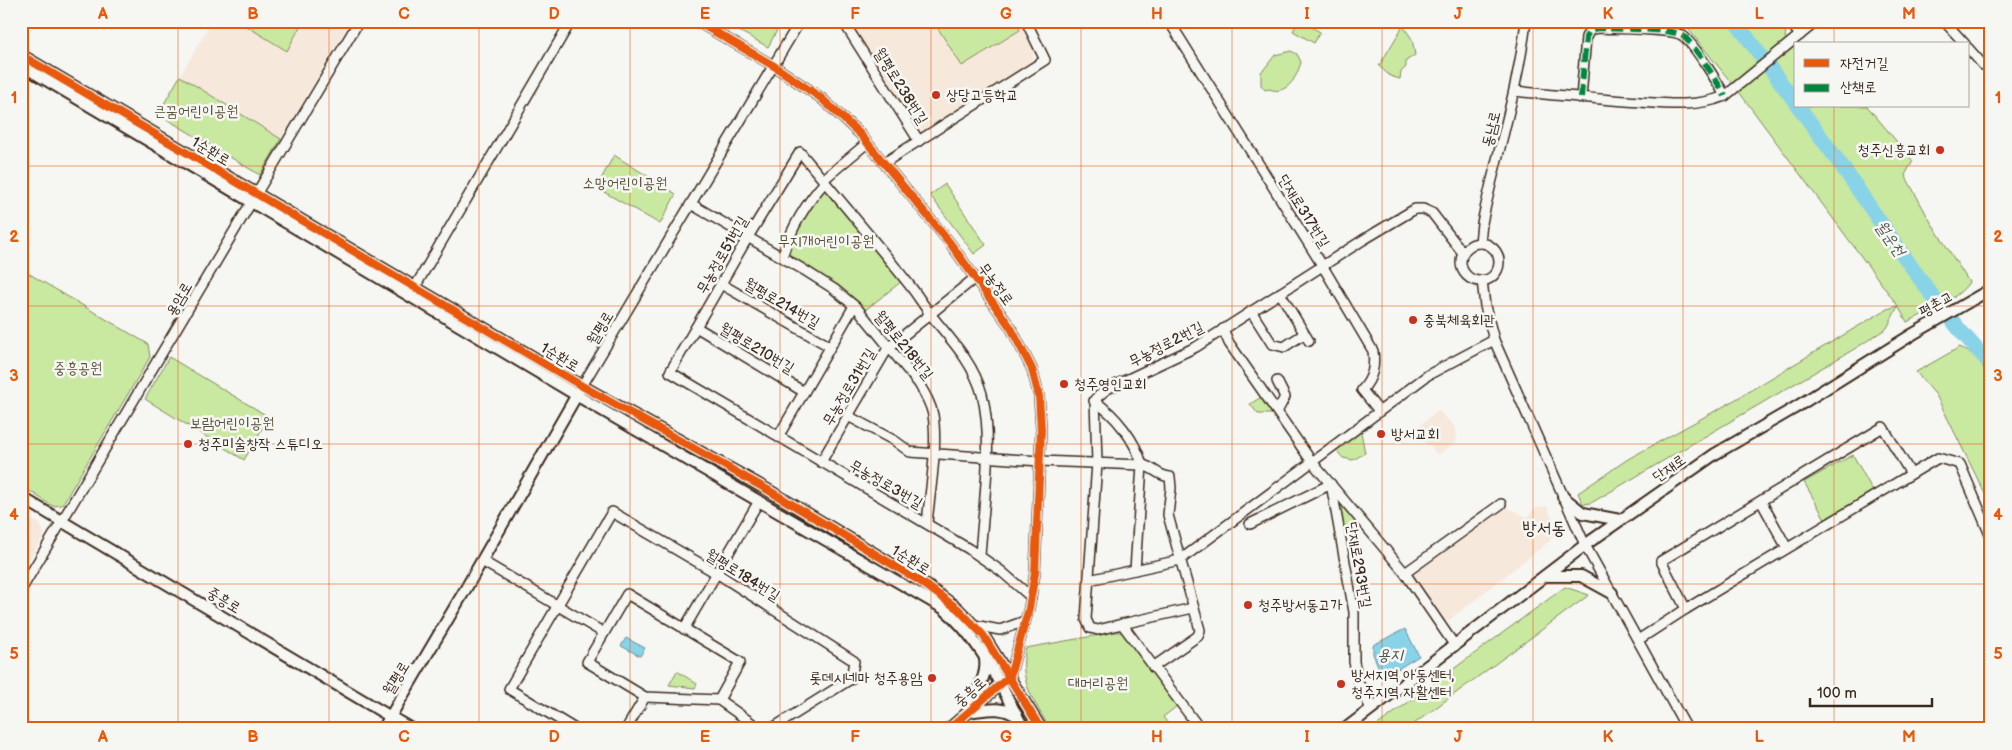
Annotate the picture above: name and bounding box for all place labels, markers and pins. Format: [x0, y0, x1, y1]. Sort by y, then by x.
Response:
place label: 상당고등학교 [946, 86, 1018, 105]
marker: 상당고등학교 [930, 89, 942, 101]
place label: 청주신흥교회 [1858, 141, 1930, 160]
marker: 청주신흥교회 [1934, 144, 1946, 156]
place label: 충북체육회관 [1423, 311, 1495, 330]
marker: 충북체육회관 [1407, 314, 1419, 326]
place label: 청주영인교회 [1074, 375, 1146, 394]
marker: 청주영인교회 [1058, 378, 1070, 390]
place label: 방서교회 [1391, 425, 1439, 444]
marker: 방서교회 [1375, 428, 1387, 440]
place label: 청주미술창작 스튜디오 [198, 435, 323, 454]
marker: 청주미술창작 스튜디오 [182, 438, 194, 450]
place label: 청주방서동고가 [1258, 596, 1343, 615]
marker: 청주방서동고가 [1242, 599, 1254, 611]
place label: 방서지역 아동센터, 청주지역 자활센터 [1351, 666, 1455, 702]
place label: 롯데시네마 청주용암 [809, 669, 923, 688]
marker: 롯데시네마 청주용암 [926, 672, 938, 684]
marker: 방서지역 아동센터, 청주지역 자활센터 [1335, 678, 1347, 690]

